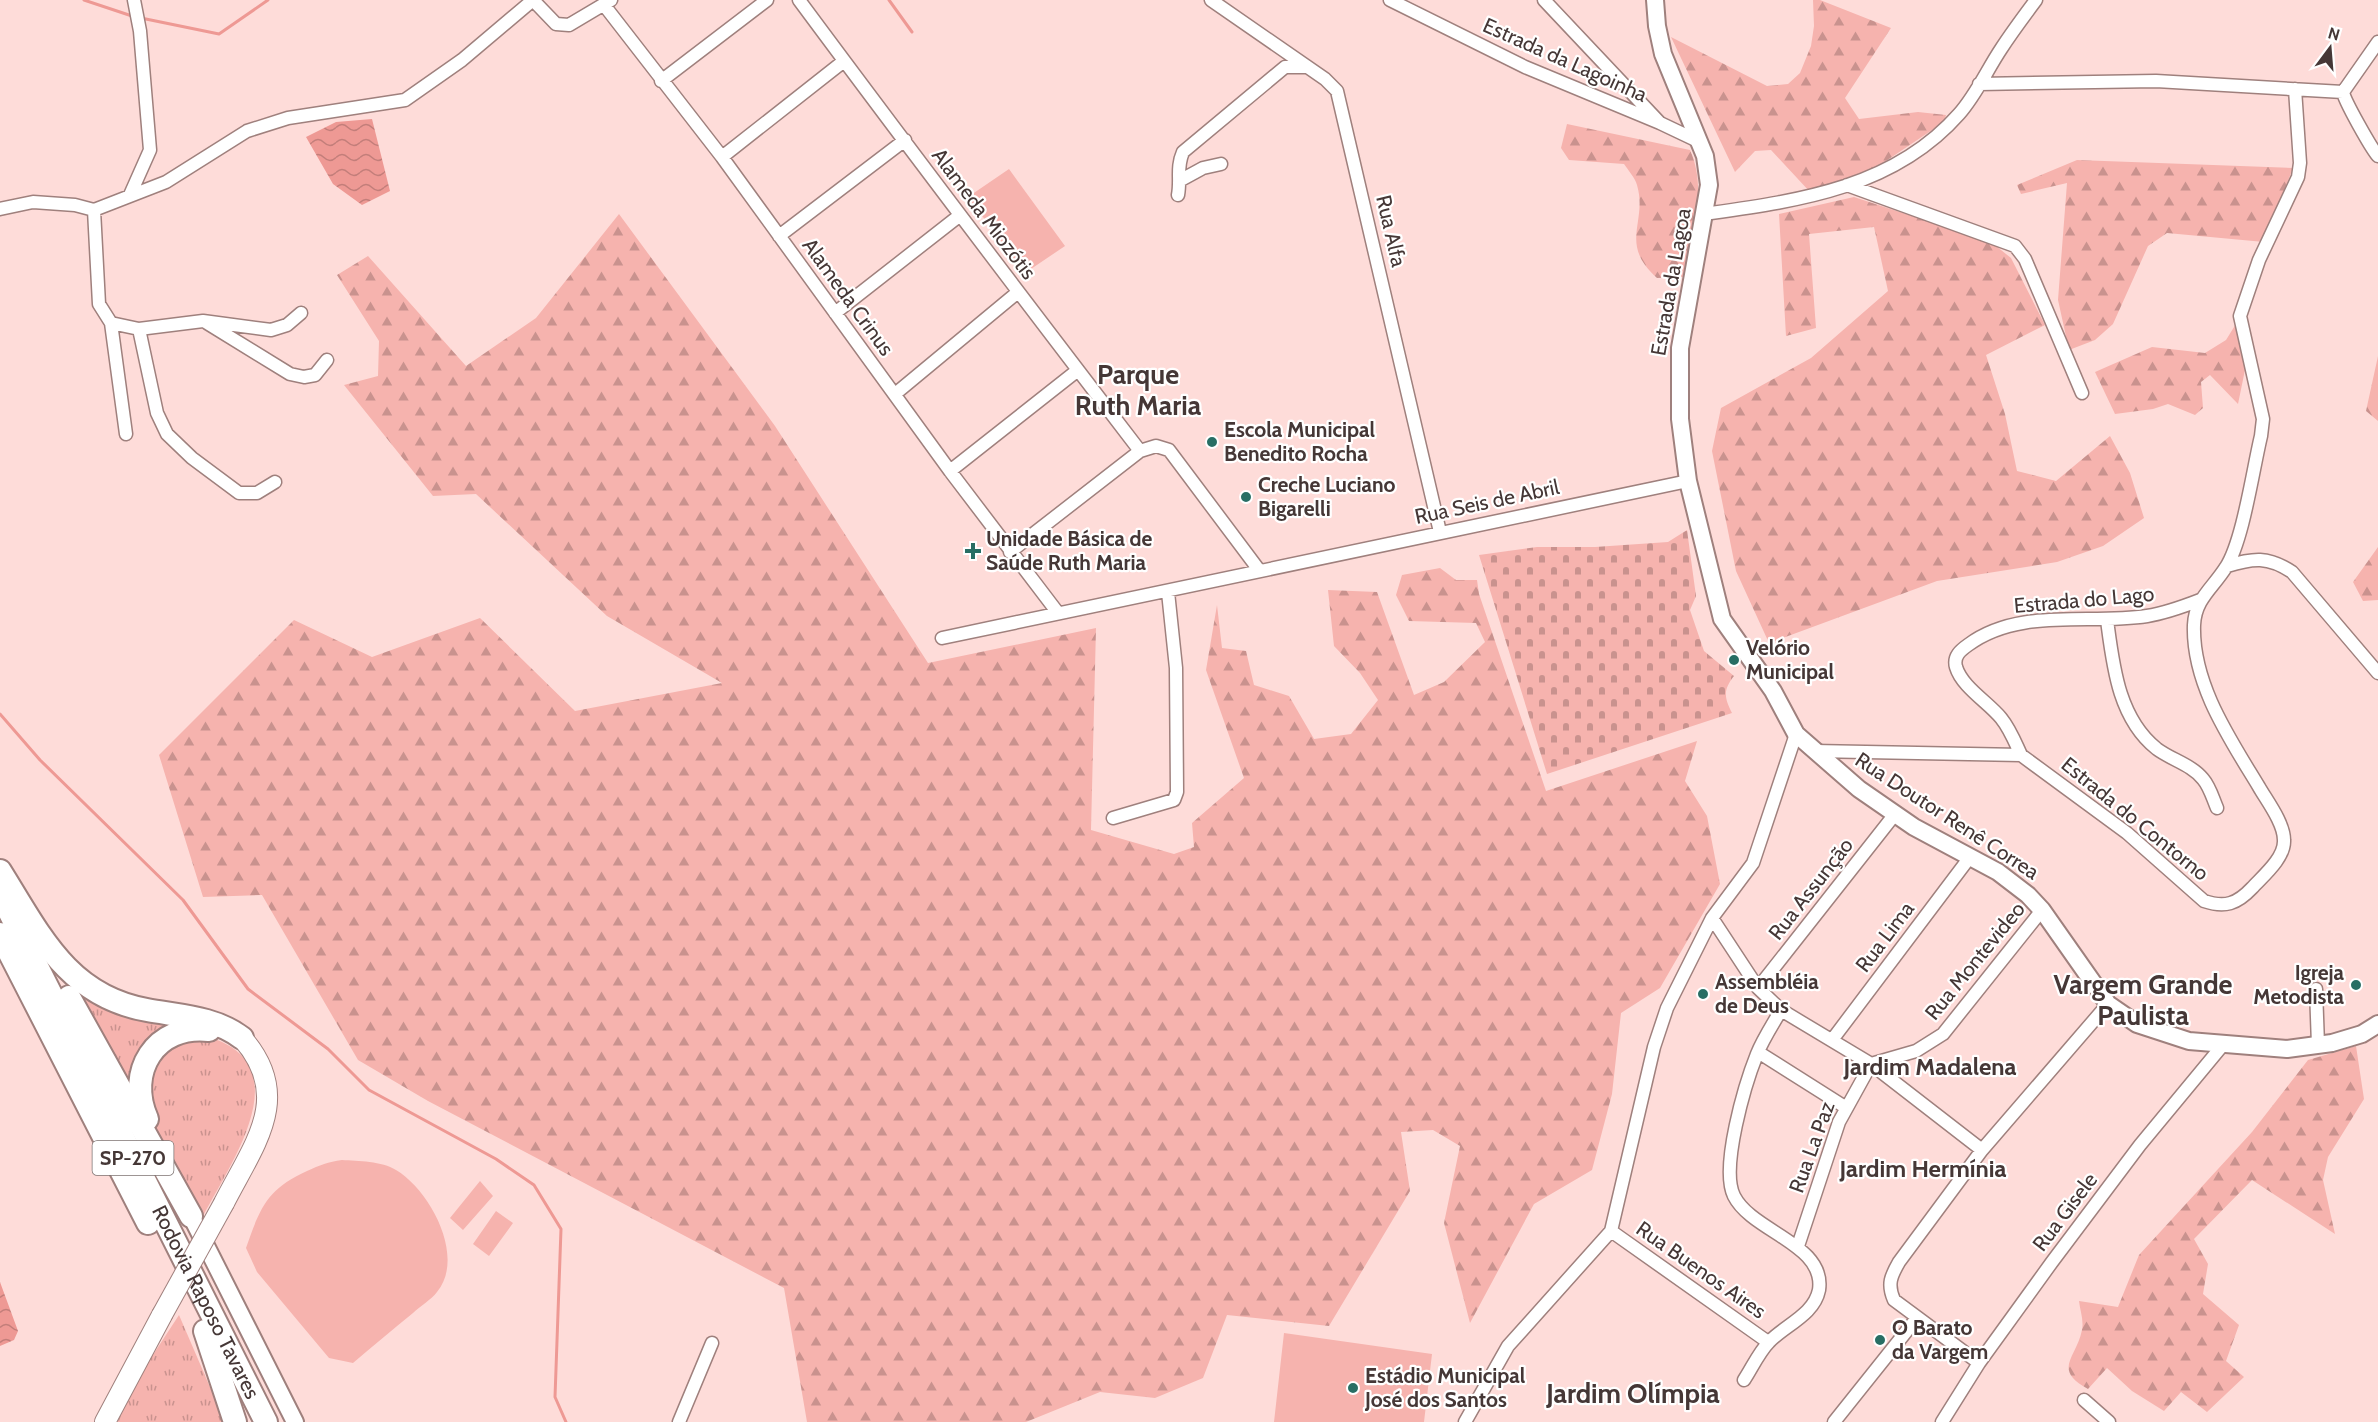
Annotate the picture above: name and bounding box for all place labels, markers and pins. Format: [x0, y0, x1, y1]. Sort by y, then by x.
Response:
place label: Escola Municipal Benedito Rocha [1224, 417, 1375, 466]
marker: Escola Municipal Benedito Rocha [1205, 435, 1219, 449]
place label: Creche Luciano Bigarelli [1258, 472, 1396, 521]
marker: Creche Luciano Bigarelli [1239, 490, 1253, 504]
place label: Unidade Básica de Saúde Ruth Maria [986, 526, 1153, 575]
marker: Unidade Básica de Saúde Ruth Maria [964, 542, 982, 560]
place label: Velório Municipal [1746, 635, 1835, 684]
marker: Velório Municipal [1727, 653, 1741, 667]
place label: Igreja Metodista [2253, 960, 2345, 1009]
place label: Assembléia de Deus [1715, 969, 1819, 1018]
marker: Igreja Metodista [2349, 978, 2363, 992]
marker: Assembléia de Deus [1696, 987, 1710, 1001]
place label: O Barato da Vargem [1892, 1315, 1988, 1364]
marker: O Barato da Vargem [1873, 1333, 1887, 1347]
place label: Estádio Municipal José dos Santos [1364, 1363, 1526, 1412]
marker: Estádio Municipal José dos Santos [1346, 1381, 1360, 1395]

